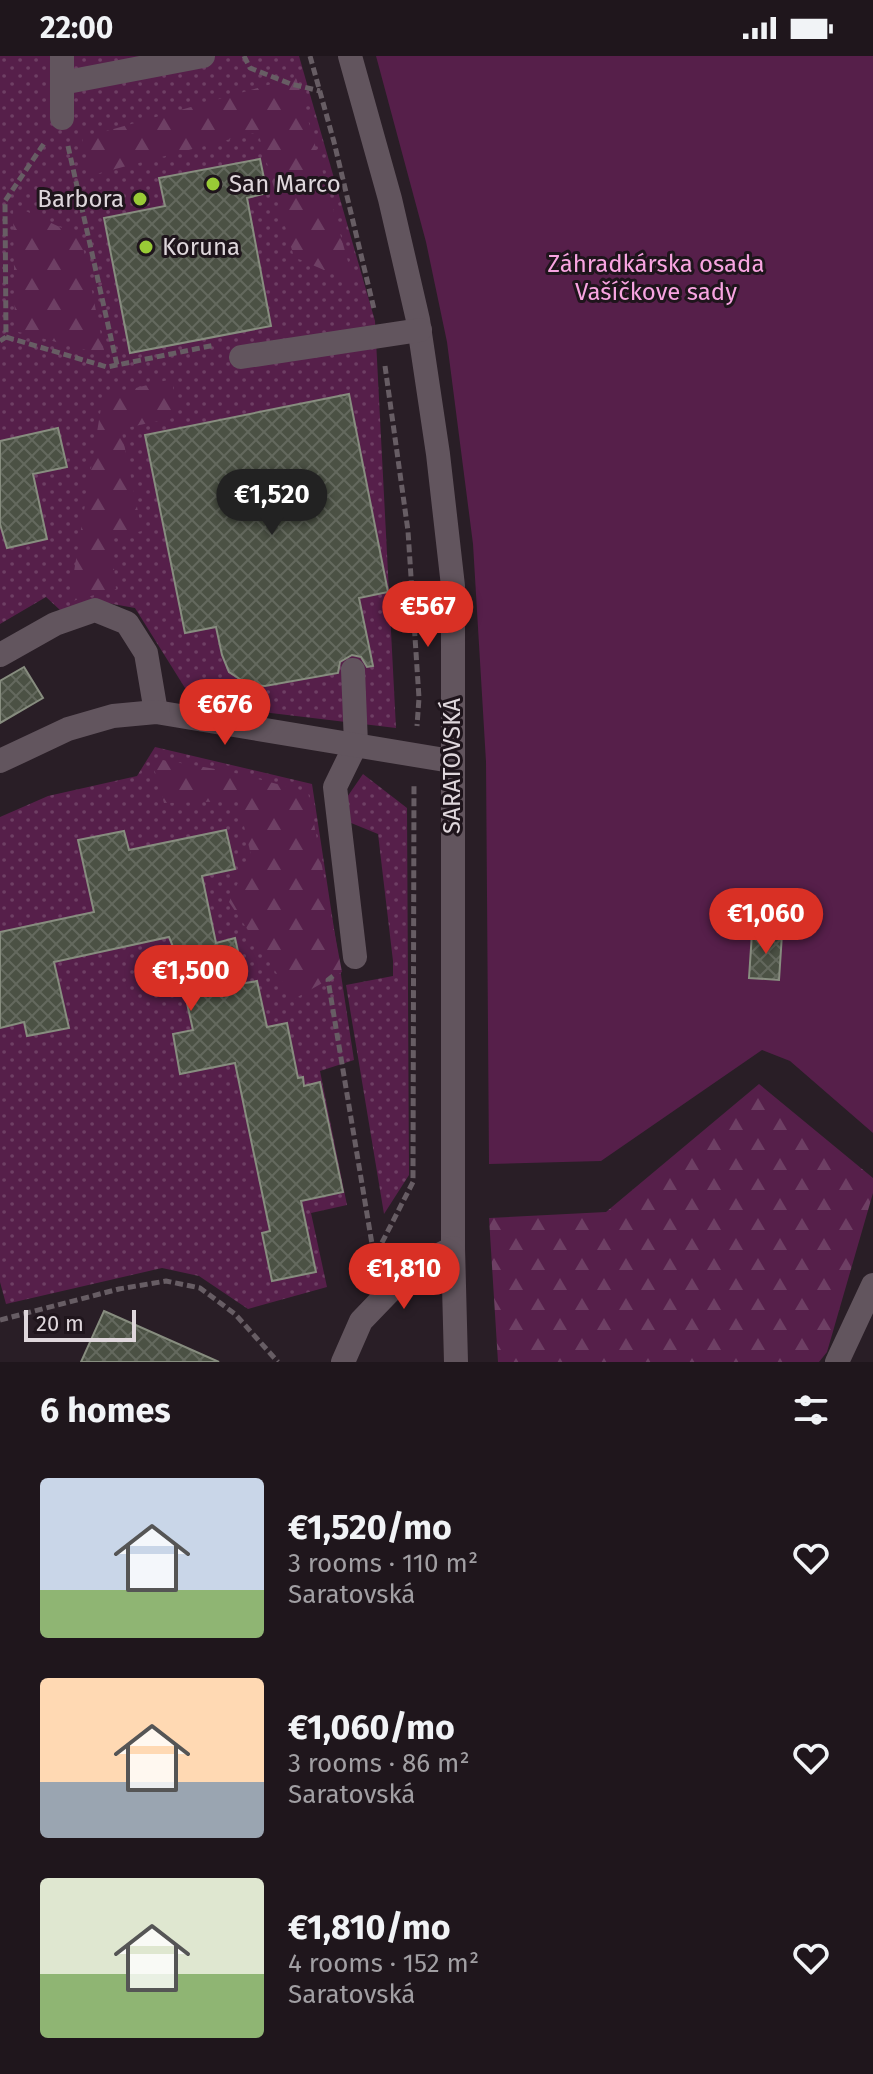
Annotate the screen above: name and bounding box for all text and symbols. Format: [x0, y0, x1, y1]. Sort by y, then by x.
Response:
text: 22:00 [40, 10, 113, 46]
place label: San Marco [229, 170, 341, 198]
marker: San Marco [204, 175, 222, 193]
place label: Barbora [37, 185, 124, 213]
marker: Barbora [131, 190, 149, 208]
place label: Koruna [162, 233, 240, 261]
marker: Koruna [137, 238, 155, 256]
park label: Záhradkárska osada Vašíčkove sady [547, 250, 765, 306]
pin: €1,520 [207, 469, 337, 537]
text: €1,520 [234, 479, 310, 510]
pin: €567 [381, 581, 475, 649]
text: €567 [400, 591, 456, 622]
pin: €676 [178, 679, 272, 747]
text: €676 [197, 689, 253, 720]
street label: SARATOVSKÁ [437, 698, 466, 834]
pin: €1,060 [701, 888, 831, 956]
text: €1,060 [727, 898, 805, 929]
pin: €1,500 [126, 945, 256, 1013]
text: €1,500 [152, 955, 230, 986]
pin: €1,810 [339, 1243, 469, 1311]
text: €1,810 [367, 1253, 441, 1284]
scale bar [24, 1306, 136, 1342]
text: 20 m [36, 1310, 84, 1337]
icon: filters [789, 1388, 833, 1432]
text: 6 homes [40, 1390, 171, 1431]
text: €1,520/mo [288, 1507, 452, 1548]
icon: home [104, 1510, 200, 1606]
icon: heart [789, 1536, 833, 1580]
text: 3 rooms · 110 m² [288, 1548, 478, 1579]
text: Saratovská [288, 1579, 415, 1610]
text: €1,060/mo [288, 1707, 455, 1748]
icon: home [104, 1710, 200, 1806]
icon: heart [789, 1736, 833, 1780]
text: 3 rooms · 86 m² [288, 1748, 470, 1779]
text: Saratovská [288, 1779, 415, 1810]
text: €1,810/mo [288, 1907, 451, 1948]
icon: home [104, 1910, 200, 2006]
icon: heart [789, 1936, 833, 1980]
text: 4 rooms · 152 m² [288, 1948, 479, 1979]
text: Saratovská [288, 1979, 415, 2010]

